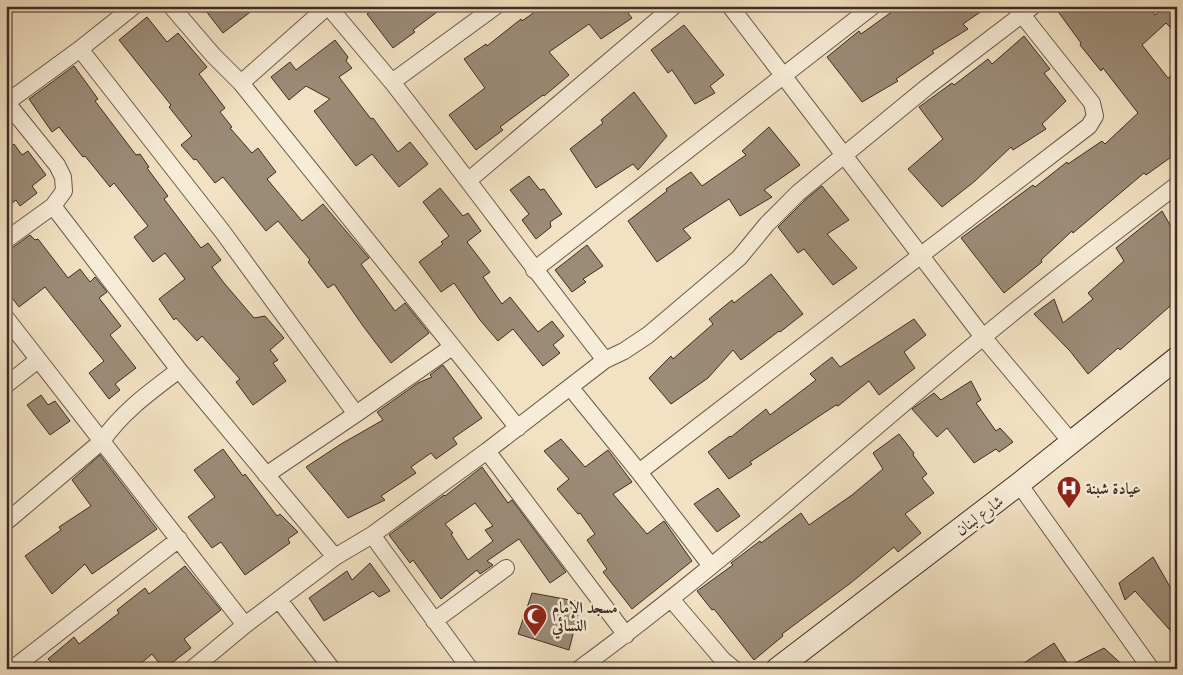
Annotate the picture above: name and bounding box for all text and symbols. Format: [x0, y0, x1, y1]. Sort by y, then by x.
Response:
hospital icon: عيادة شبنة [1056, 475, 1082, 509]
place label: عيادة شبنة [1086, 476, 1141, 500]
street label: شارع لبنان [950, 489, 1009, 543]
place label: مسجد الإمام النسائي [551, 595, 618, 639]
mosque icon: مسجد الإمام النسائي [522, 603, 548, 637]

